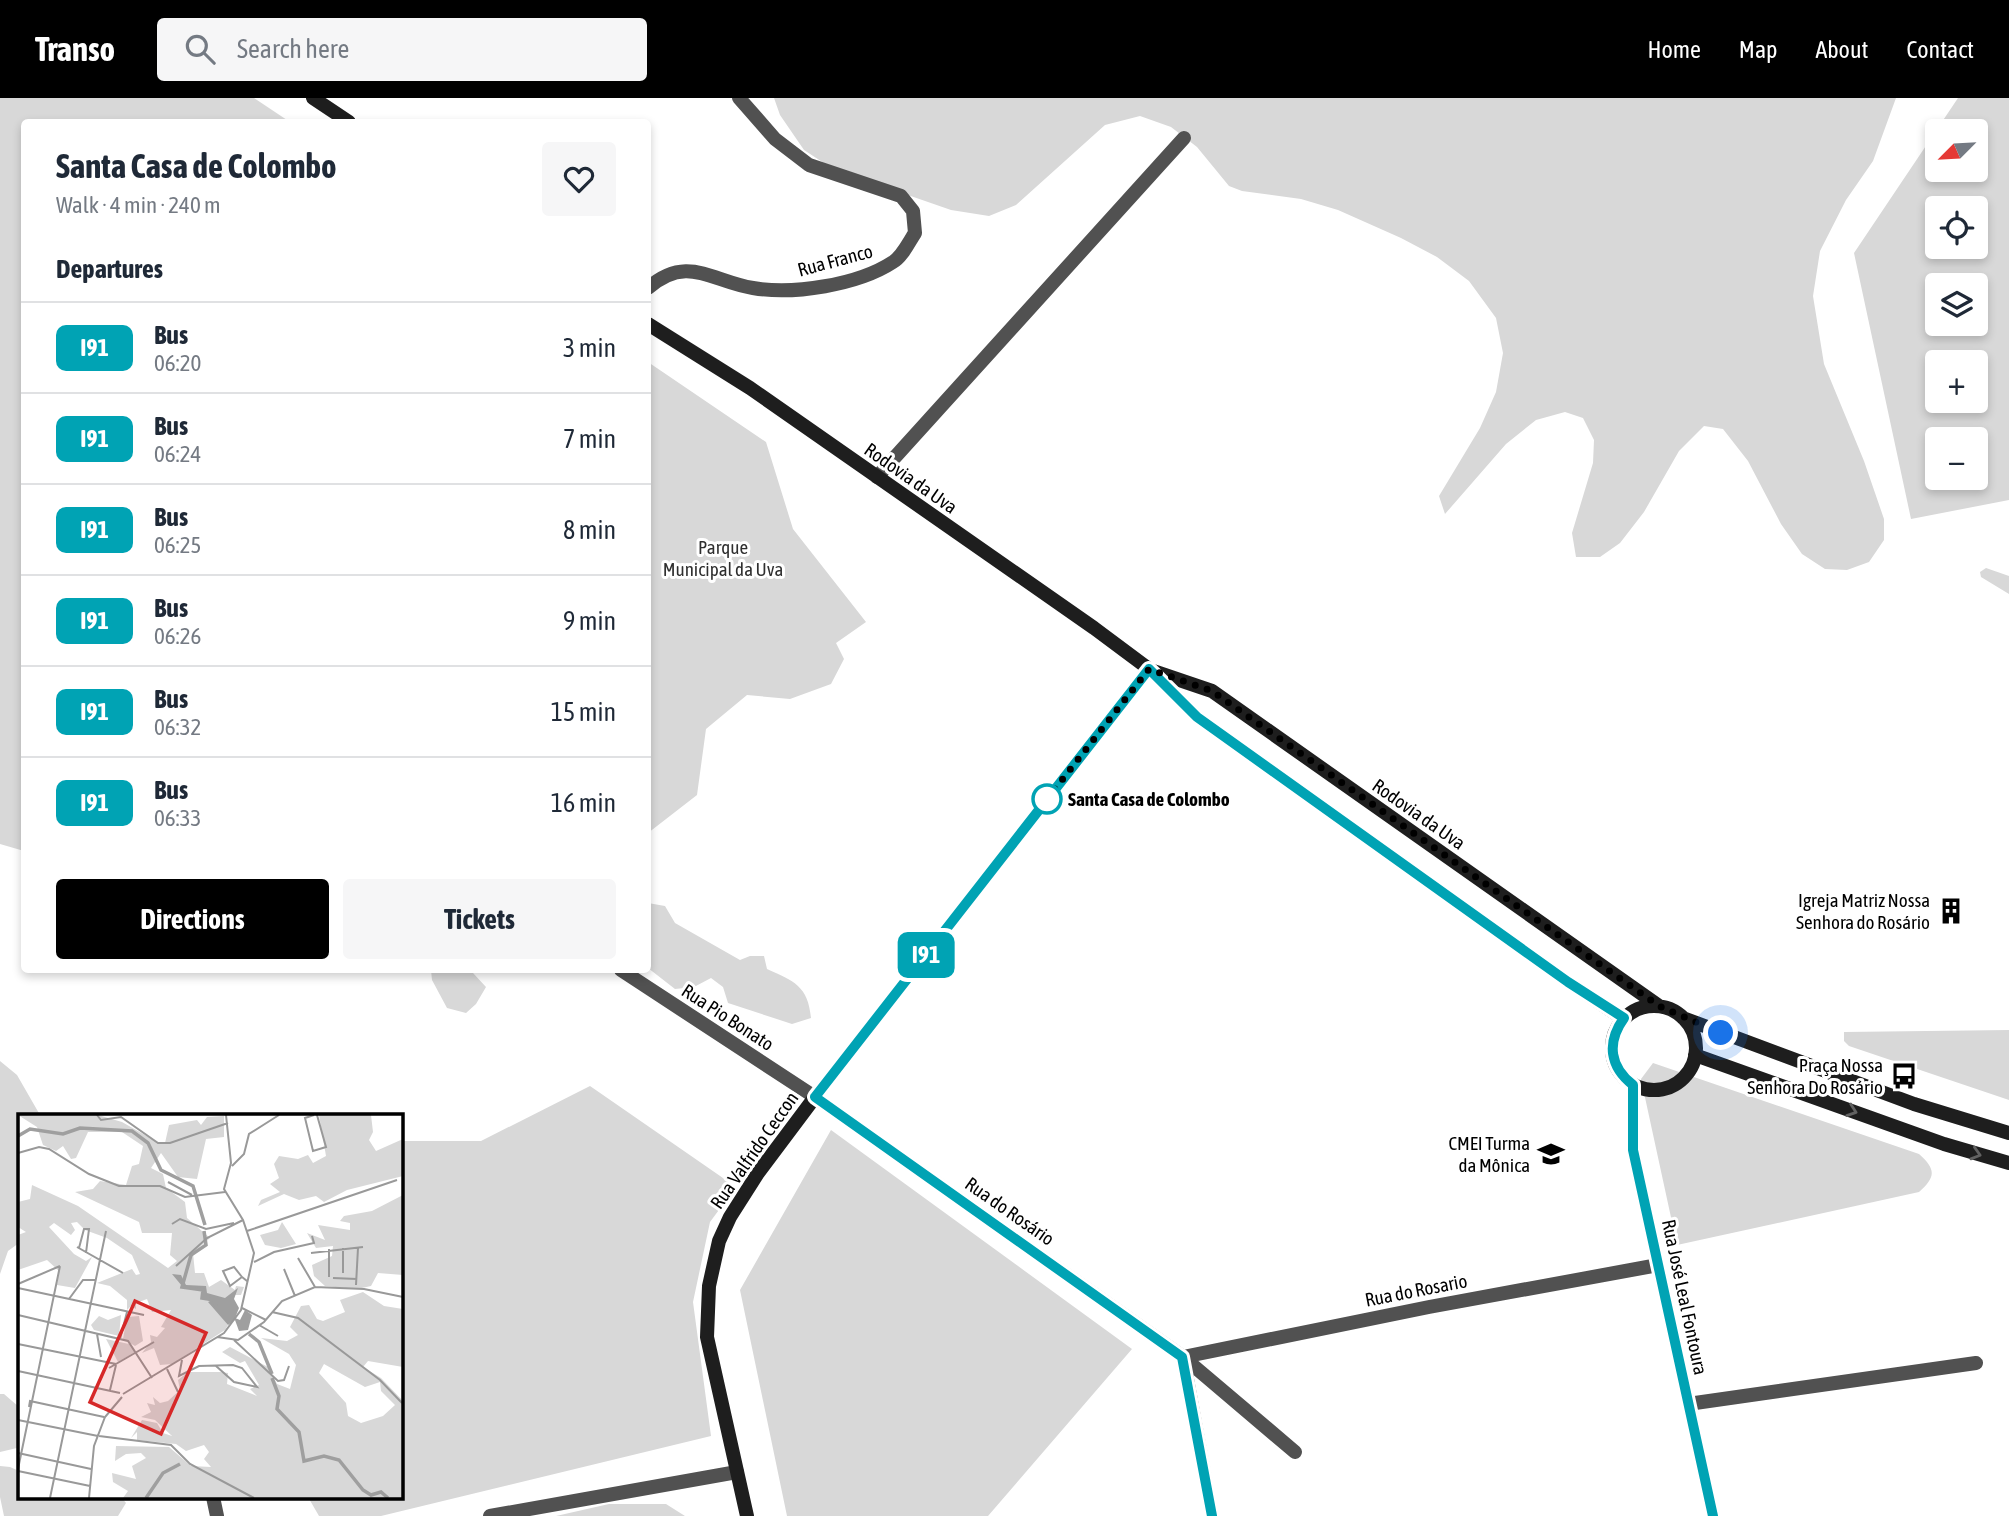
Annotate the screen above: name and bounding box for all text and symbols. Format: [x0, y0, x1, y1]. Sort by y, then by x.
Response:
search box [157, 18, 647, 81]
text: Transo [35, 30, 115, 68]
icon: search [181, 30, 219, 68]
text: Search here [237, 34, 349, 64]
text: Home [1647, 36, 1701, 63]
text: Map [1739, 36, 1777, 63]
text: About [1815, 36, 1868, 63]
text: Contact [1906, 36, 1974, 63]
north arrow [1925, 119, 1988, 182]
map controls [1925, 119, 1988, 490]
button: heart [542, 142, 616, 216]
text: Santa Casa de Colombo [56, 147, 337, 185]
text: Walk · 4 min · 240 m [56, 192, 220, 218]
button: locate [1925, 196, 1988, 259]
street label: Rua Franco [795, 239, 875, 281]
text: Departures [56, 254, 163, 284]
button: layers [1925, 273, 1988, 336]
text: Bus [154, 320, 188, 350]
text: 3 min [563, 333, 616, 363]
text: I91 [80, 334, 109, 361]
text: 06:20 [154, 350, 201, 376]
button: + [1925, 350, 1988, 413]
text: Bus [154, 411, 188, 441]
text: 7 min [563, 424, 616, 454]
text: I91 [80, 425, 109, 452]
button: − [1925, 427, 1988, 490]
street label: Rodovia da Uva [860, 438, 962, 518]
text: 06:24 [154, 441, 201, 467]
text: Bus [154, 502, 188, 532]
text: 8 min [563, 515, 616, 545]
text: I91 [80, 516, 109, 543]
text: 06:25 [154, 532, 201, 558]
park label: Parque Municipal da Uva [663, 536, 783, 580]
text: Bus [154, 593, 188, 623]
text: 9 min [563, 606, 616, 636]
text: I91 [80, 607, 109, 634]
text: 06:26 [154, 623, 201, 649]
text: Bus [154, 684, 188, 714]
text: 15 min [551, 697, 616, 727]
text: I91 [80, 698, 109, 725]
text: 06:32 [154, 714, 201, 740]
street label: Rodovia da Uva [1368, 774, 1470, 854]
text: Bus [154, 775, 188, 805]
marker: Santa Casa de Colombo [1032, 784, 1062, 814]
text: 16 min [551, 788, 616, 818]
place label: Santa Casa de Colombo [1068, 788, 1230, 810]
text: I91 [80, 789, 109, 816]
text: 06:33 [154, 805, 201, 831]
button: Directions [56, 879, 329, 959]
button: Tickets [343, 879, 616, 959]
place label: Igreja Matriz Nossa Senhora do Rosário [1796, 889, 1930, 933]
building icon: Igreja Matriz Nossa Senhora do Rosário [1936, 896, 1966, 926]
line badge: I91 [886, 932, 966, 978]
text: I91 [912, 941, 940, 968]
street label: Rua Pio Bonato [678, 979, 778, 1055]
your location [1703, 1015, 1738, 1050]
place label: Praça Nossa Senhora Do Rosário [1747, 1054, 1883, 1098]
bus stop icon: Praça Nossa Senhora Do Rosário [1889, 1061, 1919, 1091]
street label: Rua Valfrido Ceccon [705, 1087, 803, 1213]
one-way arrow [1845, 1103, 1857, 1117]
inset map [18, 1114, 402, 1498]
place label: CMEI Turma da Mônica [1448, 1132, 1530, 1176]
school or university icon: CMEI Turma da Mônica [1536, 1139, 1566, 1169]
one-way arrow [1970, 1146, 1982, 1160]
street label: Rua do Rosário [961, 1172, 1059, 1250]
street label: Rua José Leal Fontoura [1658, 1217, 1712, 1377]
street label: Rua do Rosario [1363, 1269, 1469, 1311]

